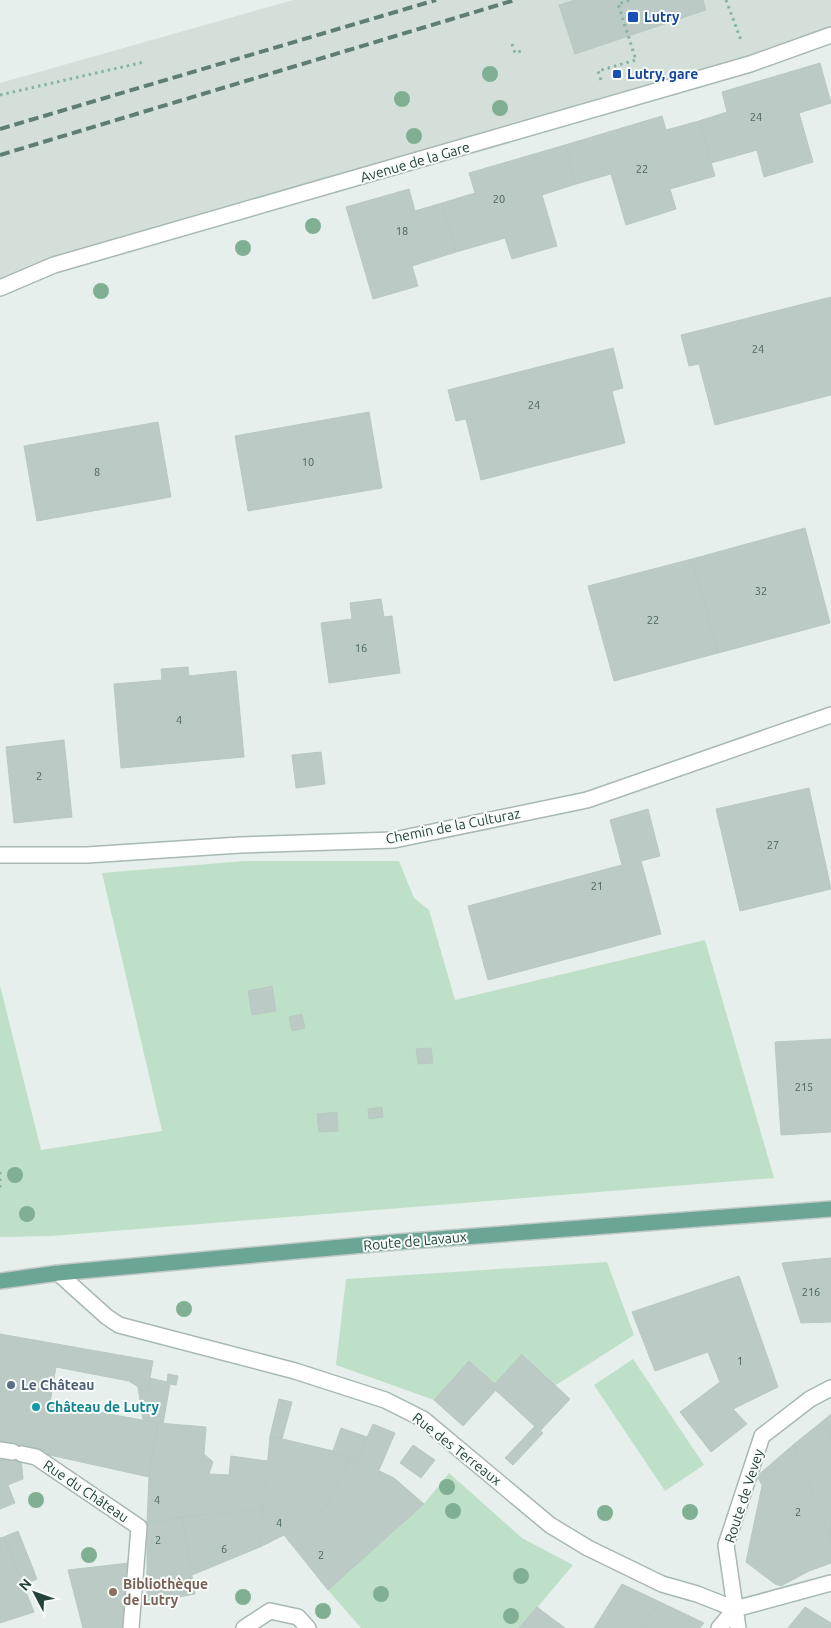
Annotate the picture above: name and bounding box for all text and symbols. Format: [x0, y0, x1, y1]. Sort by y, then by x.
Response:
place label: Lutry [644, 9, 680, 25]
marker: Lutry [626, 10, 640, 24]
place label: Lutry, gare [627, 66, 698, 82]
marker: Lutry, gare [611, 68, 623, 80]
house number: 24 [750, 111, 762, 123]
street label: Avenue de la Gare [358, 139, 472, 185]
house number: 22 [636, 163, 648, 175]
house number: 20 [493, 193, 505, 205]
house number: 18 [396, 225, 408, 237]
house number: 24 [752, 343, 764, 355]
house number: 24 [528, 399, 540, 411]
house number: 10 [302, 456, 314, 468]
house number: 8 [94, 466, 100, 478]
house number: 32 [755, 585, 767, 597]
house number: 22 [647, 614, 659, 626]
house number: 16 [355, 642, 367, 654]
house number: 4 [176, 714, 182, 726]
house number: 2 [36, 770, 42, 782]
street label: Chemin de la Culturaz [384, 805, 522, 847]
house number: 27 [767, 839, 779, 851]
house number: 21 [591, 880, 603, 892]
house number: 215 [795, 1081, 813, 1093]
street label: Route de Lavaux [363, 1229, 467, 1253]
house number: 216 [802, 1286, 820, 1298]
house number: 1 [737, 1355, 743, 1367]
place label: Le Château [21, 1377, 95, 1393]
marker: Le Château [5, 1379, 17, 1391]
place label: Château de Lutry [46, 1399, 160, 1415]
marker: Château de Lutry [30, 1401, 42, 1413]
street label: Rue des Terreaux [409, 1409, 505, 1489]
street label: Route de Vevey [721, 1447, 767, 1545]
street label: Rue du Château [40, 1457, 132, 1525]
house number: 4 [154, 1494, 160, 1506]
house number: 2 [795, 1506, 801, 1518]
house number: 4 [276, 1517, 282, 1529]
house number: 2 [155, 1534, 161, 1546]
house number: 6 [221, 1543, 227, 1555]
house number: 2 [318, 1549, 324, 1561]
north arrow [10, 1568, 60, 1618]
text: N [16, 1575, 35, 1594]
place label: Bibliothèque de Lutry [123, 1576, 208, 1608]
marker: Bibliothèque de Lutry [107, 1586, 119, 1598]

